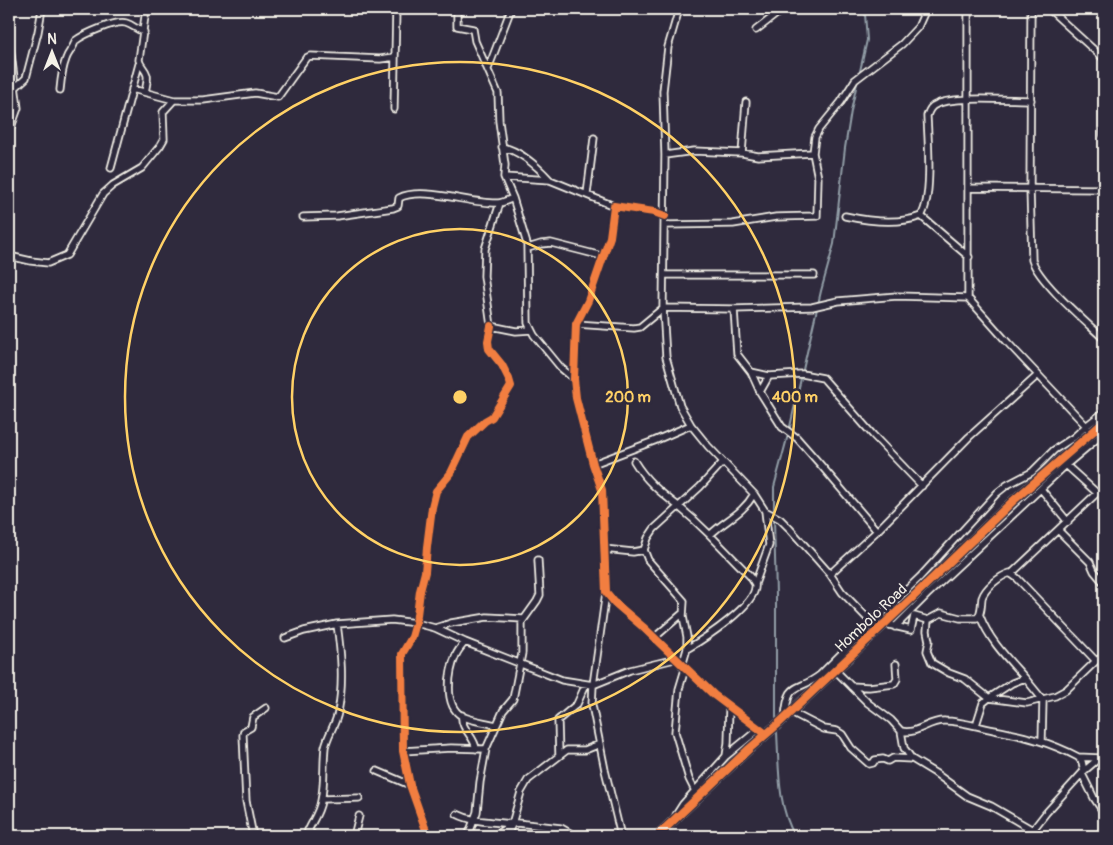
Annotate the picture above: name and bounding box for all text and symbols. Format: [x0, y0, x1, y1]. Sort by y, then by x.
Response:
north arrow [28, 28, 78, 78]
text: N [47, 31, 57, 48]
centre of rings [451, 388, 469, 406]
text: 200 m [605, 388, 651, 407]
text: 400 m [772, 388, 818, 407]
street label: Hombolo Road [831, 580, 911, 657]

